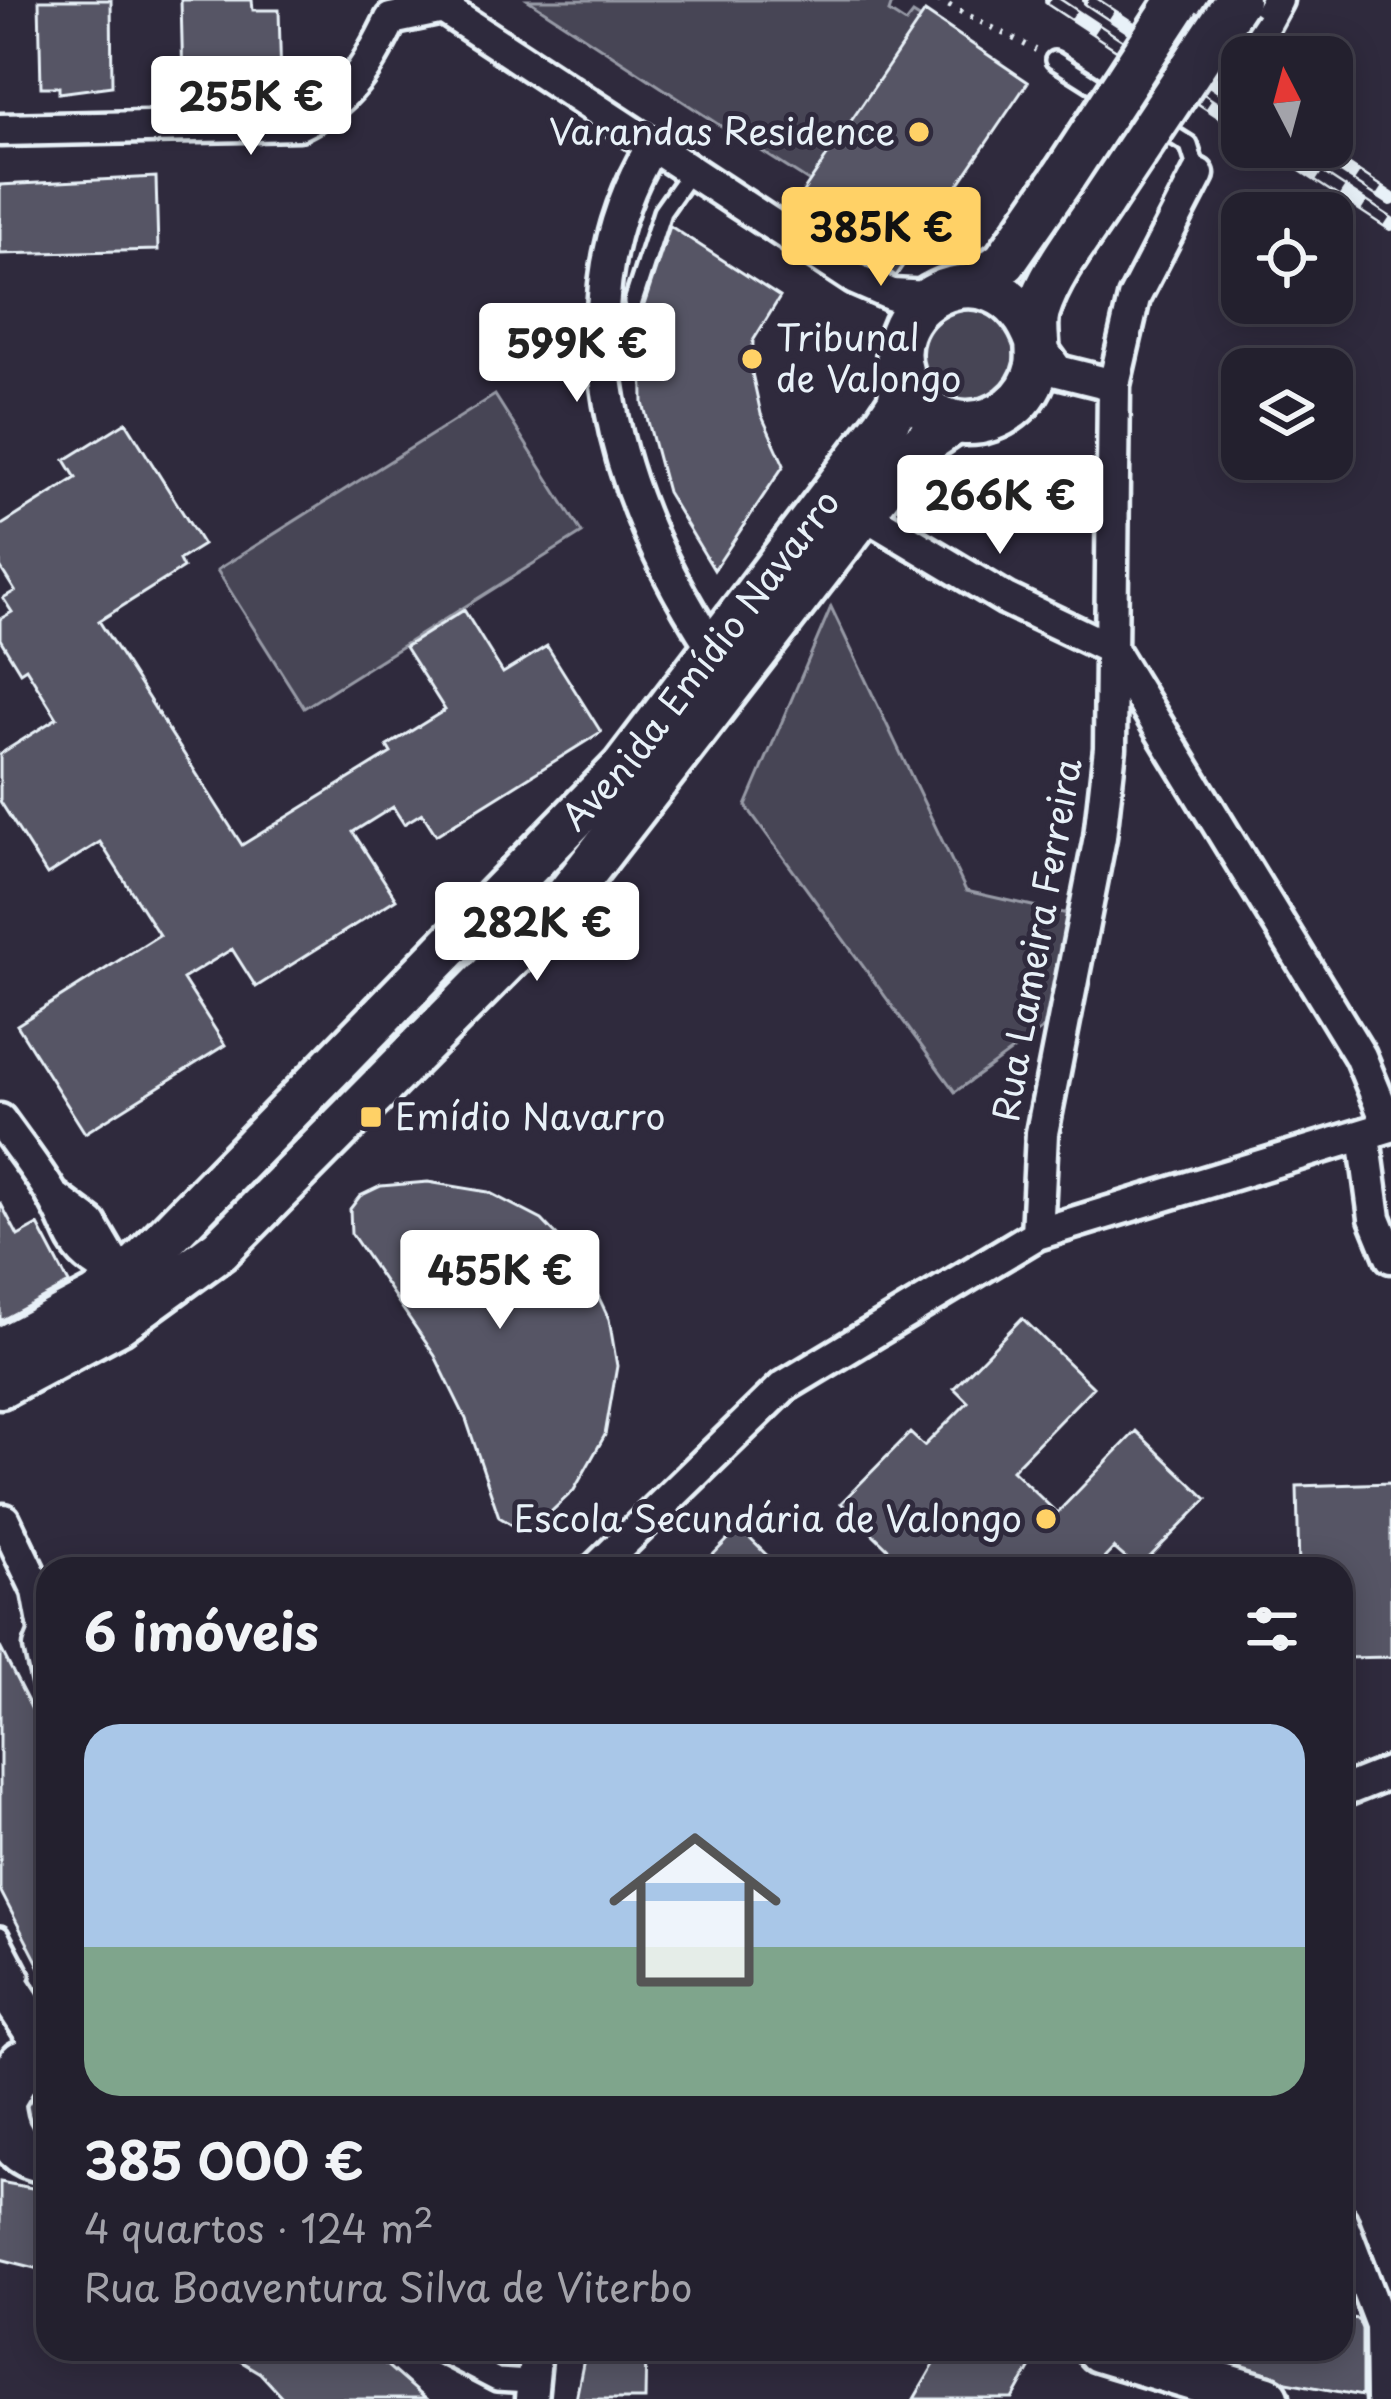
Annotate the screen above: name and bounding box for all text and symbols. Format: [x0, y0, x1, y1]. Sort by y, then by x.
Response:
north arrow [1221, 36, 1353, 168]
map controls [1221, 36, 1353, 480]
pin: 255K € [153, 56, 349, 158]
text: 255K € [178, 65, 324, 124]
place label: Varandas Residence [549, 103, 895, 157]
marker: Varandas Residence [906, 119, 932, 145]
pin: 385K € [783, 187, 979, 289]
button: locate [1221, 192, 1353, 324]
text: 385K € [809, 196, 953, 255]
pin: 599K € [479, 303, 675, 405]
place label: Tribunal de Valongo [776, 309, 961, 404]
text: 599K € [506, 312, 648, 371]
marker: Tribunal de Valongo [739, 346, 765, 372]
button: layers [1221, 348, 1353, 480]
pin: 266K € [902, 455, 1098, 557]
text: 266K € [924, 464, 1076, 523]
street label: Avenida Emídio Navarro [547, 477, 851, 842]
street label: Rua Lameira Ferreira [977, 754, 1094, 1125]
pin: 282K € [439, 882, 635, 984]
text: 282K € [462, 891, 612, 950]
place label: Emídio Navarro [395, 1088, 665, 1142]
marker: Emídio Navarro [358, 1104, 384, 1130]
pin: 455K € [402, 1230, 598, 1332]
text: 455K € [427, 1239, 573, 1298]
place label: Escola Secundária de Valongo [514, 1490, 1022, 1544]
marker: Escola Secundária de Valongo [1033, 1506, 1059, 1532]
text: 6 imóveis [84, 1591, 319, 1668]
icon: filters [1239, 1596, 1305, 1662]
icon: home [587, 1802, 803, 2018]
text: 385 000 € [84, 2120, 364, 2197]
text: 4 quartos · 124 m² [84, 2197, 434, 2256]
text: Rua Boaventura Silva de Viterbo [84, 2256, 693, 2315]

